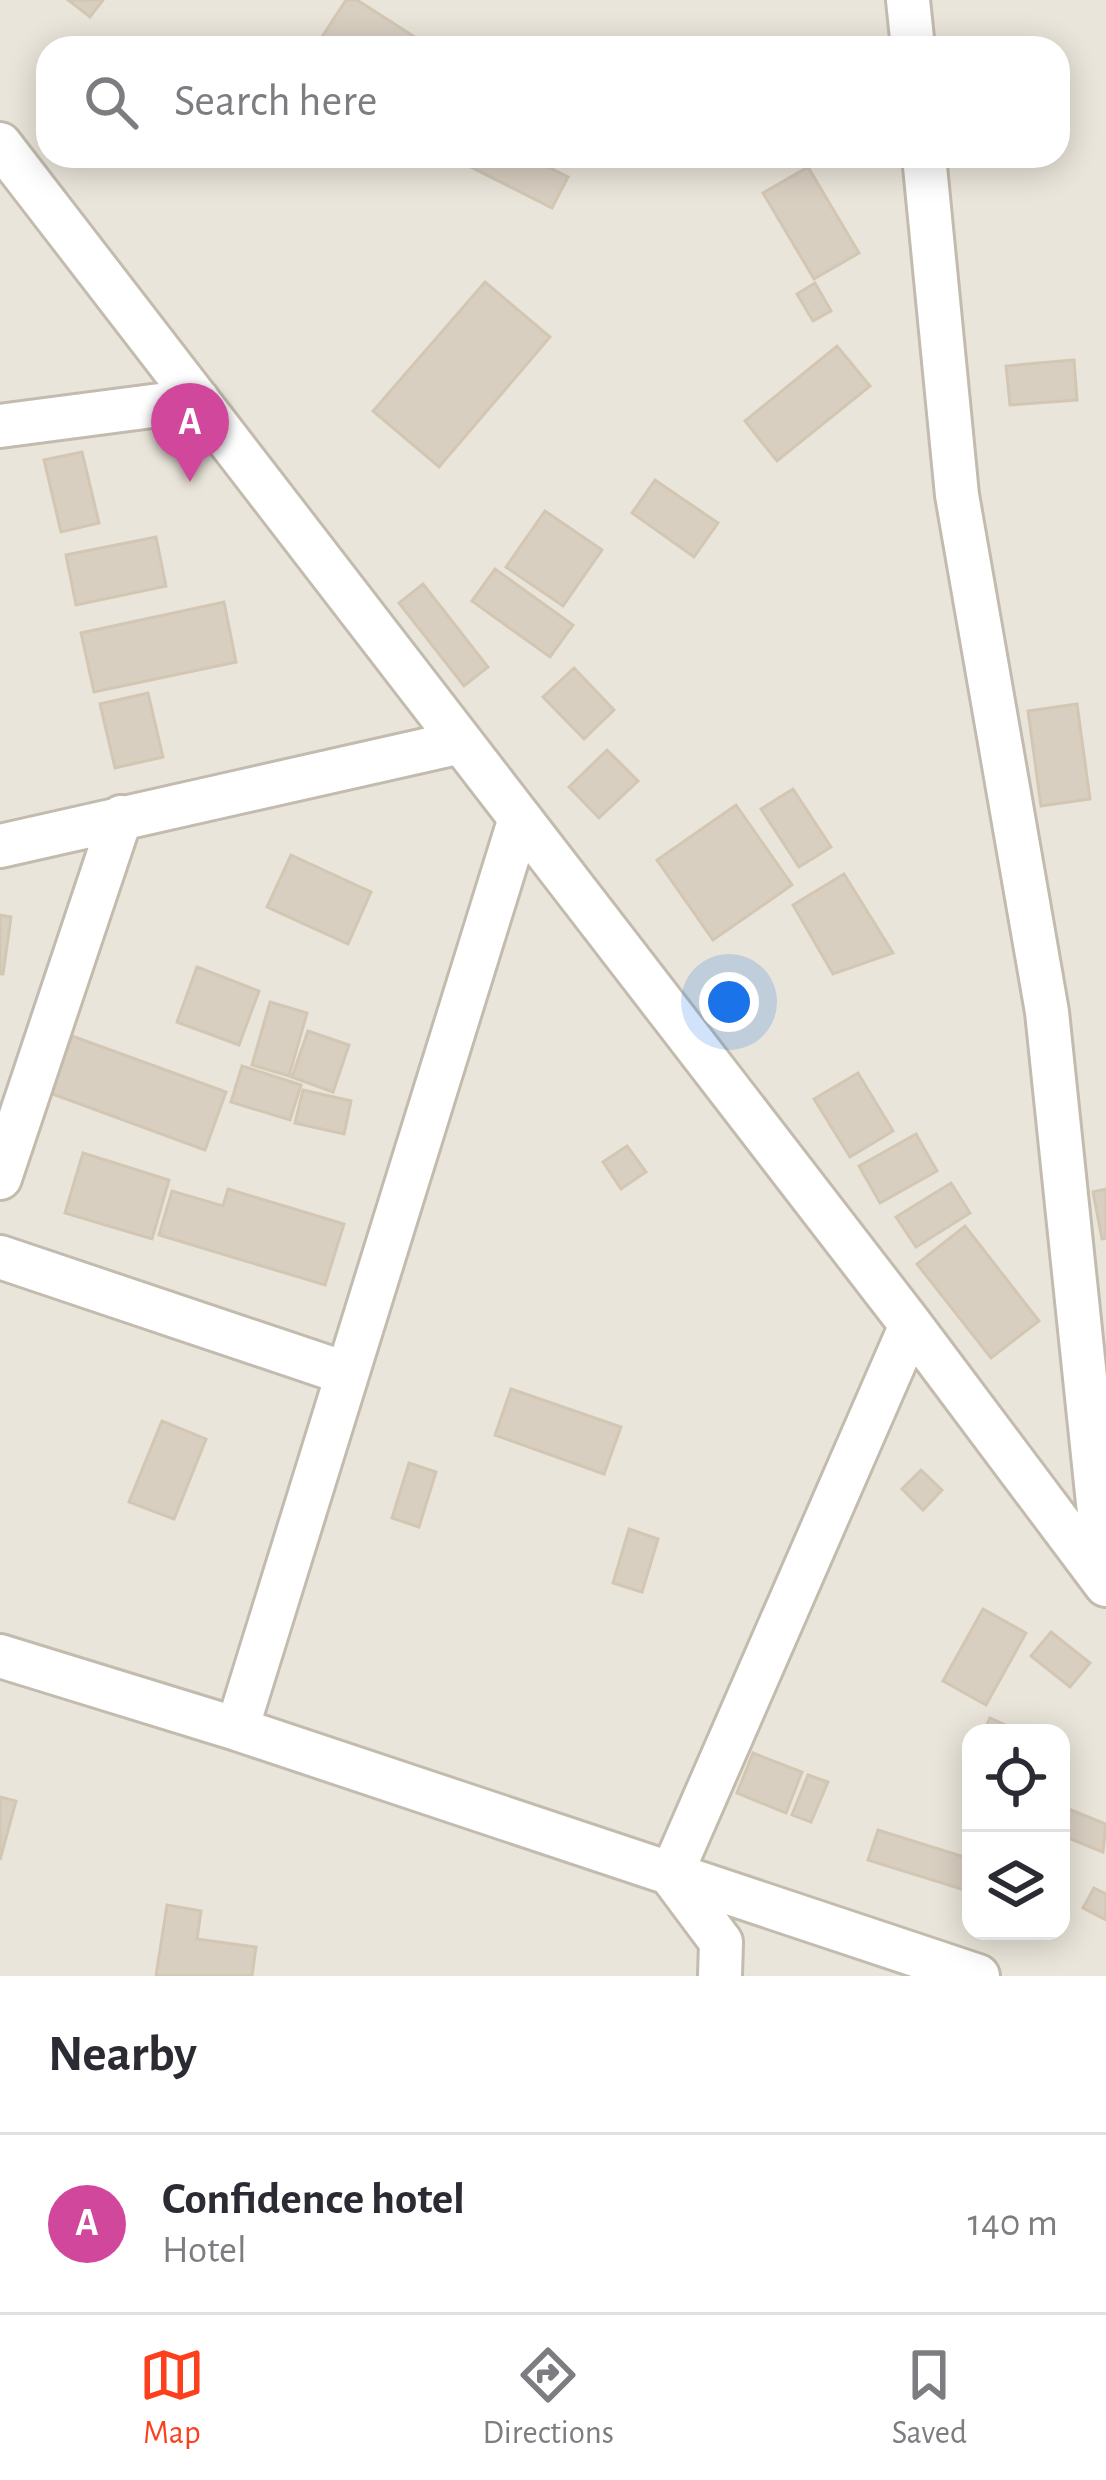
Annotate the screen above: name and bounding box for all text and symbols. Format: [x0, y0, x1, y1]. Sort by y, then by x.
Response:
search box [36, 36, 1070, 168]
icon: search [78, 69, 144, 135]
text: Search here [174, 79, 377, 124]
pin: A [151, 383, 229, 482]
your location [699, 972, 759, 1032]
map controls [962, 1724, 1070, 1940]
button: locate [962, 1724, 1070, 1832]
button: layers [962, 1832, 1070, 1940]
text: Nearby [48, 2029, 197, 2080]
text: Confidence hotel [162, 2177, 465, 2222]
text: A [75, 2204, 99, 2243]
text: 140 m [968, 2204, 1058, 2243]
text: Hotel [162, 2231, 247, 2270]
tab: Map [139, 2342, 205, 2454]
tab: Directions [482, 2342, 614, 2454]
tab: Saved [892, 2342, 967, 2454]

